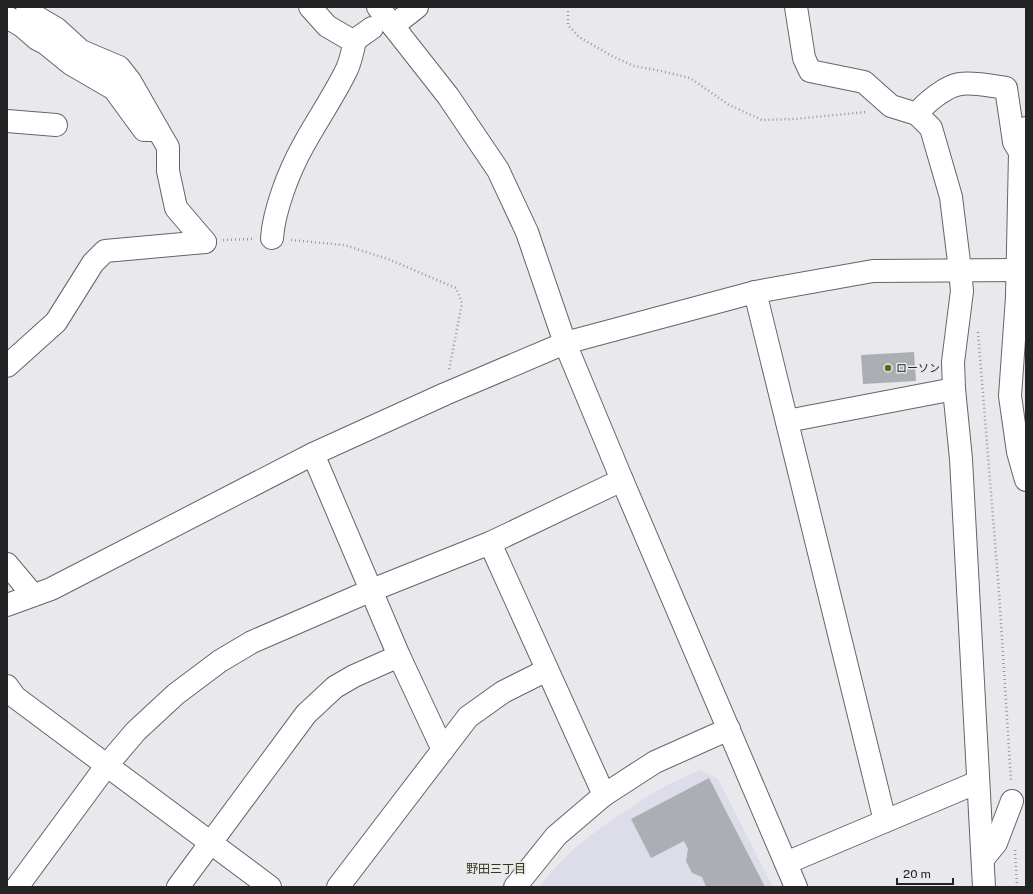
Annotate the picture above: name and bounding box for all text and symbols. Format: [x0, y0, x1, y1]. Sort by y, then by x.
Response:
place label: ローソン [896, 362, 940, 374]
marker: ローソン [883, 363, 893, 373]
scale bar [897, 860, 953, 886]
district label: 野田三丁目 [466, 862, 526, 876]
text: 20 m [903, 867, 931, 881]

